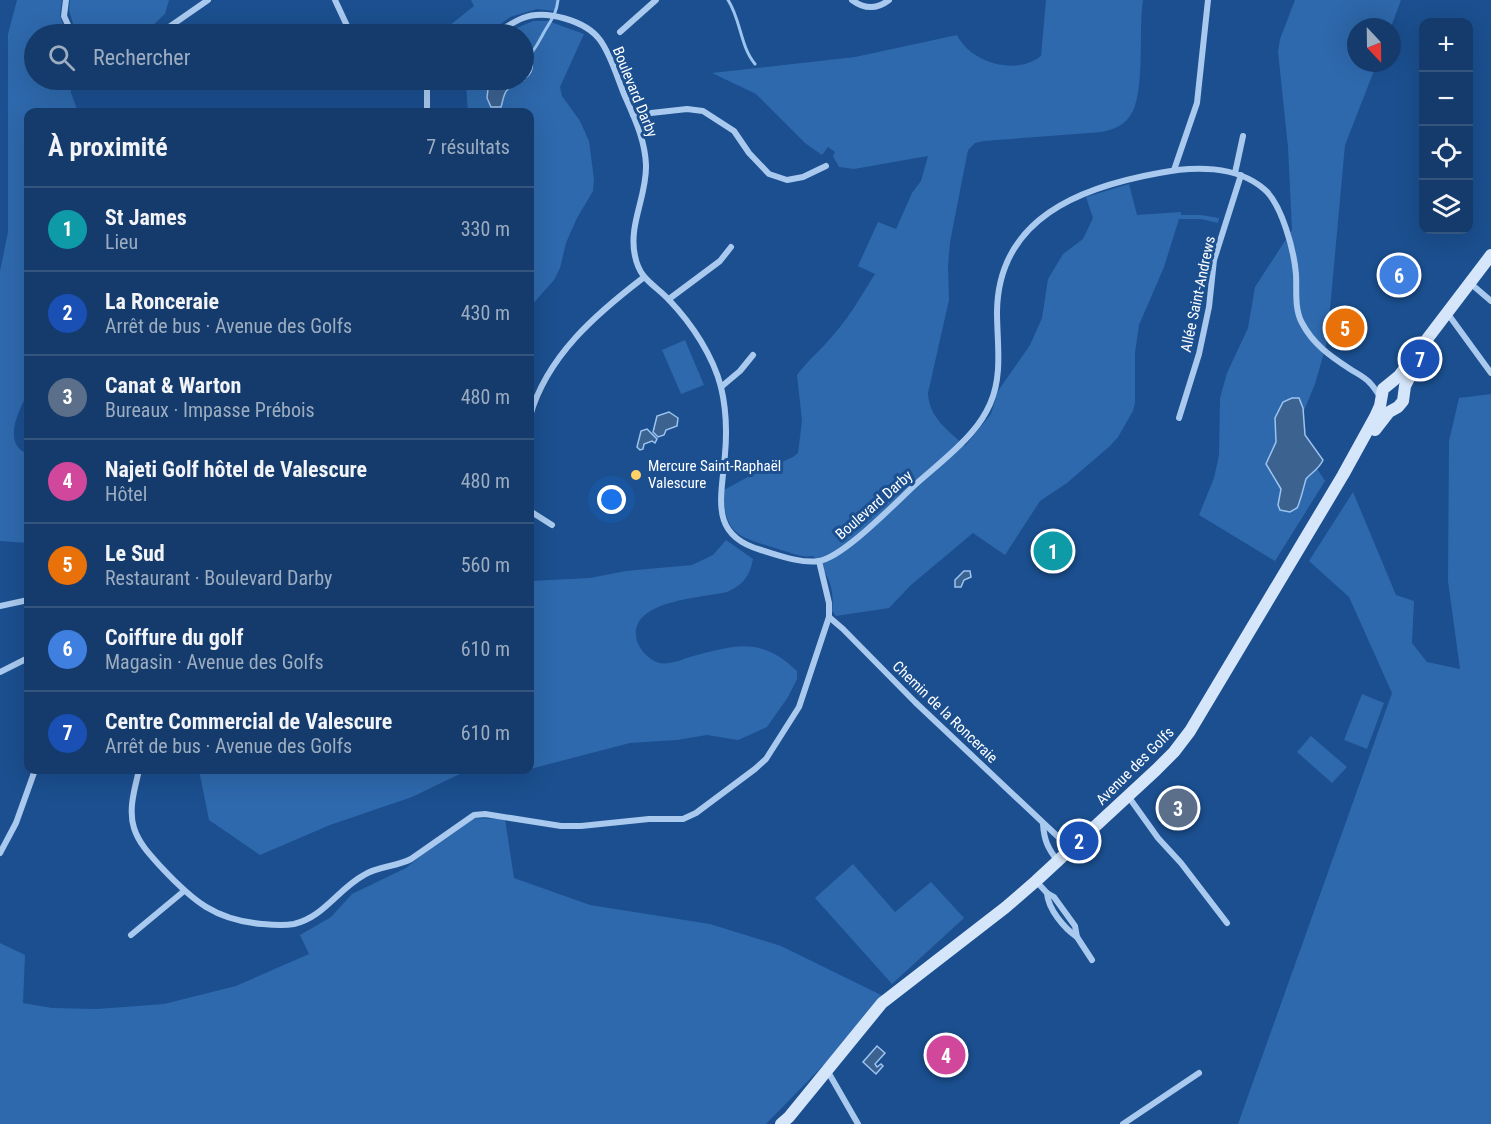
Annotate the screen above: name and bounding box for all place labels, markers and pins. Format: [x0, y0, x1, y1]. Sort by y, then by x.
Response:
pin: 6 [1380, 252, 1418, 298]
pin: 5 [1326, 306, 1364, 350]
pin: 7 [1400, 336, 1440, 382]
place label: Mercure Saint-Raphaël Valescure [648, 457, 781, 492]
marker: Mercure Saint-Raphaël Valescure [629, 468, 643, 482]
pin: 1 [1034, 528, 1072, 574]
pin: 3 [1158, 786, 1198, 830]
pin: 2 [1060, 818, 1098, 864]
pin: 4 [926, 1032, 966, 1078]

